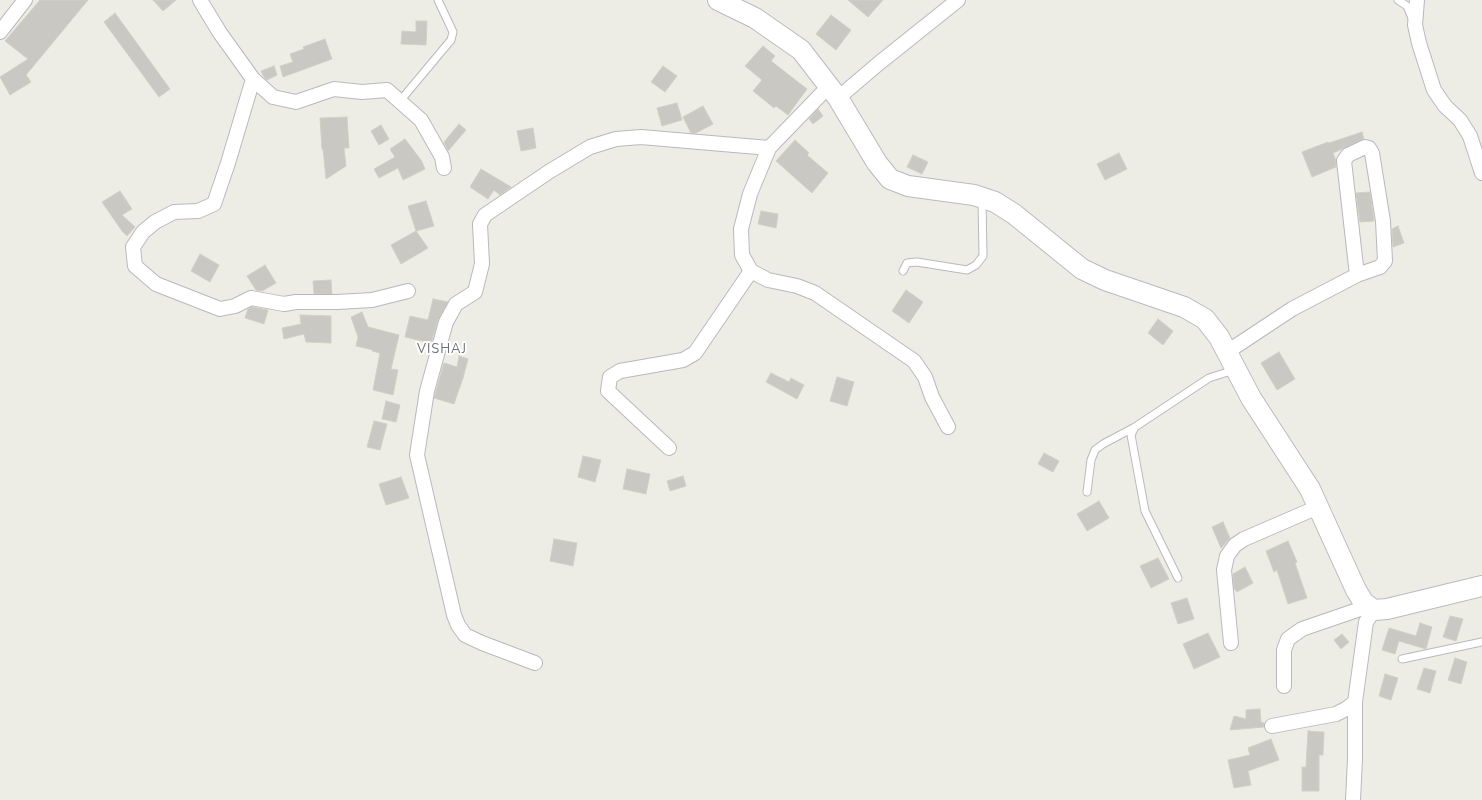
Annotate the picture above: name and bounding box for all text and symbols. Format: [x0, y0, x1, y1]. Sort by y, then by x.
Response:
district label: VISHAJ [417, 342, 467, 358]

